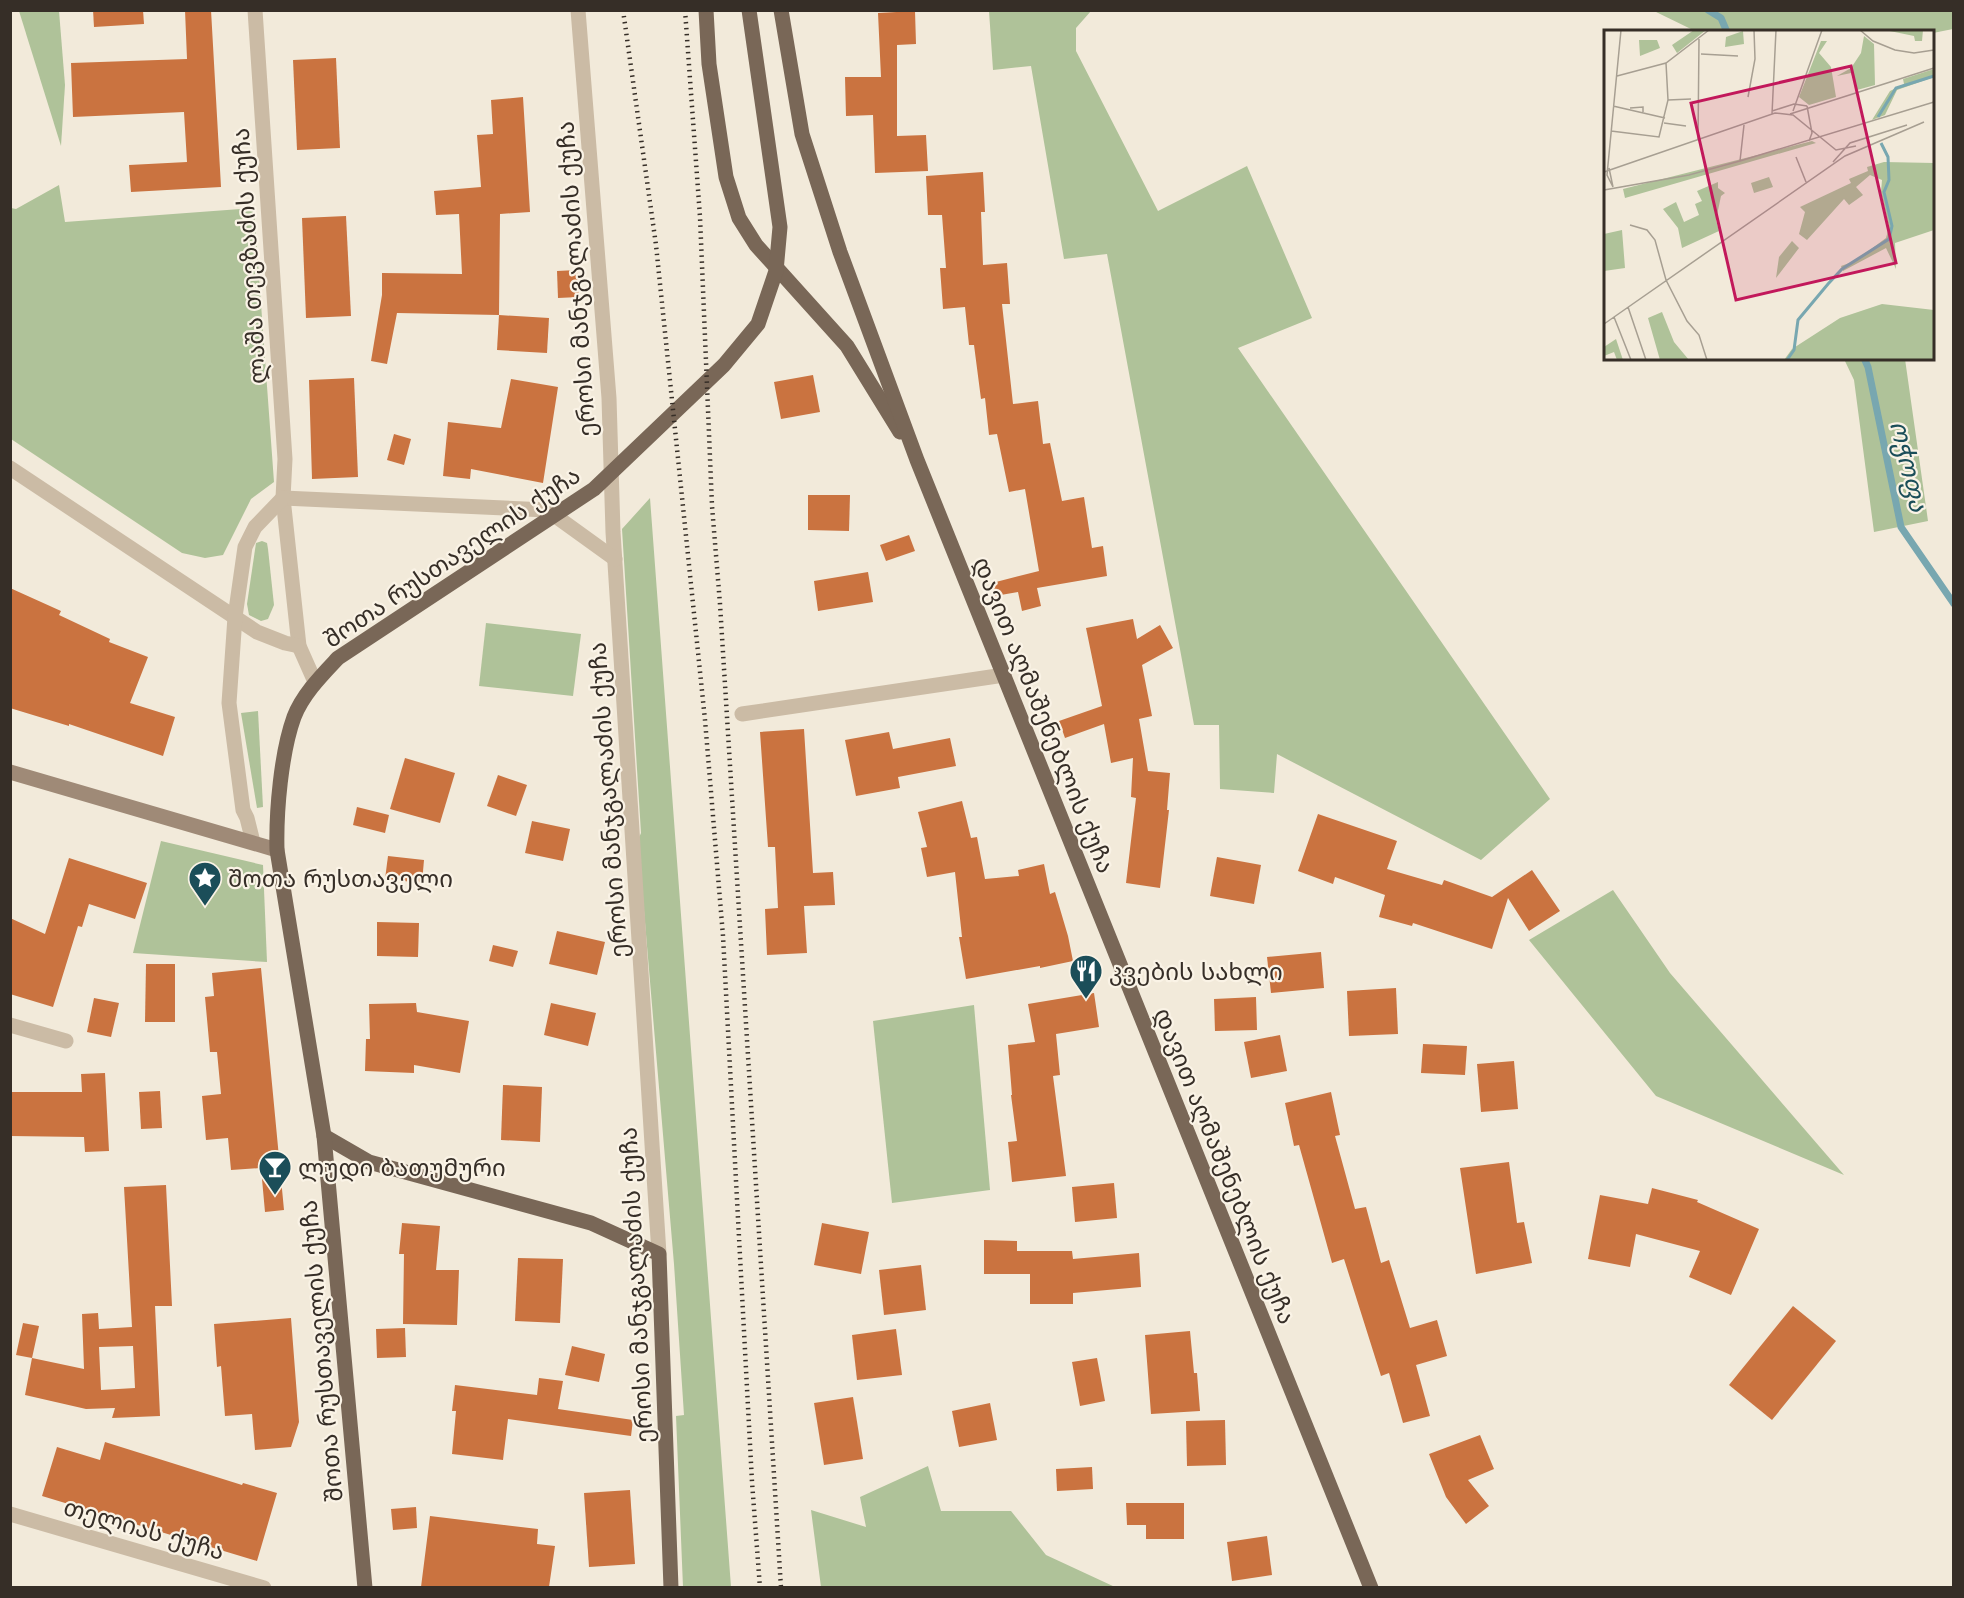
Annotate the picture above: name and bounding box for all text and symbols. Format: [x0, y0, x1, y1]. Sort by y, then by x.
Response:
inset map [1604, 30, 1934, 360]
street label: ეროსი მანჯგალაძის ქუჩა [548, 120, 604, 438]
street label: ლაშა თევზაძის ქუჩა [223, 127, 275, 385]
water label: ოჭოფა [1880, 417, 1938, 516]
street label: შოთა რუსთაველის ქუჩა [317, 458, 587, 656]
street label: დავით აღმაშენებლის ქუჩა [964, 552, 1124, 878]
street label: ეროსი მანჯგალაძის ქუჩა [580, 641, 636, 959]
place icon: შოთა რუსთაველი [187, 860, 223, 907]
place label: შოთა რუსთაველი [228, 861, 453, 896]
restaurant icon: კვების სახლი [1068, 953, 1104, 1000]
place label: კვების სახლი [1109, 954, 1283, 989]
street label: დავით აღმაშენებლის ქუჩა [1145, 1003, 1305, 1329]
street label: ეროსი მანჯგალაძის ქუჩა [610, 1126, 662, 1444]
bar icon: ლუდი ბათუმური [257, 1149, 293, 1196]
place label: ლუდი ბათუმური [298, 1150, 506, 1185]
street label: შოთა რუსთაველის ქუჩა [290, 1199, 352, 1503]
street label: თელიას ქუჩა [59, 1489, 229, 1569]

